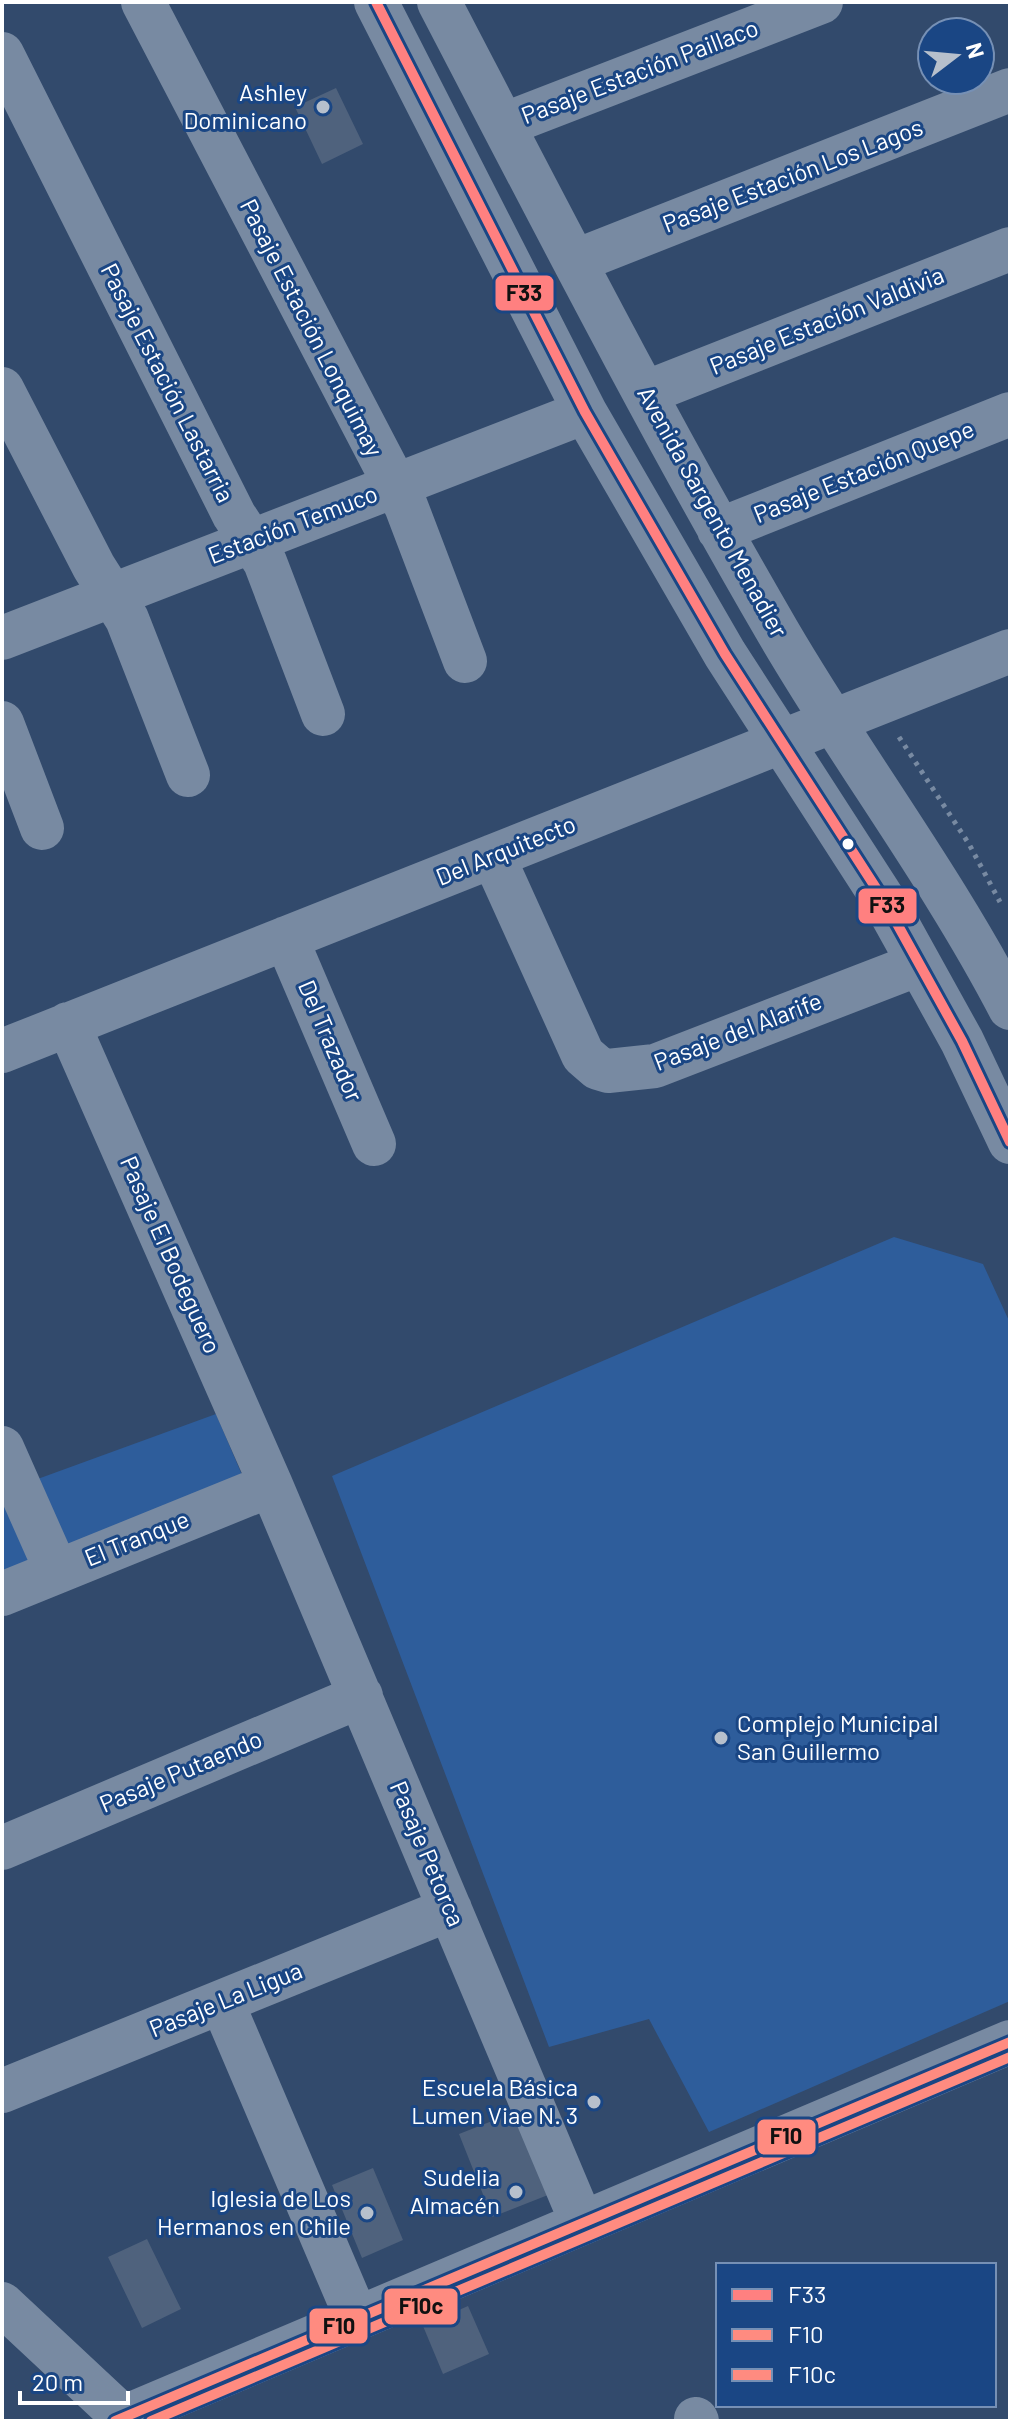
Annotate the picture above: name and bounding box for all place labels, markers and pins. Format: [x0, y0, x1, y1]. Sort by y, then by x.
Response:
place label: Ashley Dominicano [183, 77, 307, 134]
marker: Ashley Dominicano [314, 98, 332, 116]
unlabelled marker [840, 836, 856, 852]
place label: Complejo Municipal San Guillermo [737, 1708, 939, 1765]
marker: Complejo Municipal San Guillermo [712, 1729, 730, 1747]
place label: Escuela Básica Lumen Viae N. 3 [411, 2072, 578, 2129]
marker: Escuela Básica Lumen Viae N. 3 [585, 2093, 603, 2111]
place label: Sudelia Almacén [410, 2162, 500, 2219]
place label: Iglesia de Los Hermanos en Chile [157, 2183, 351, 2240]
marker: Sudelia Almacén [507, 2183, 525, 2201]
marker: Iglesia de Los Hermanos en Chile [358, 2204, 376, 2222]

